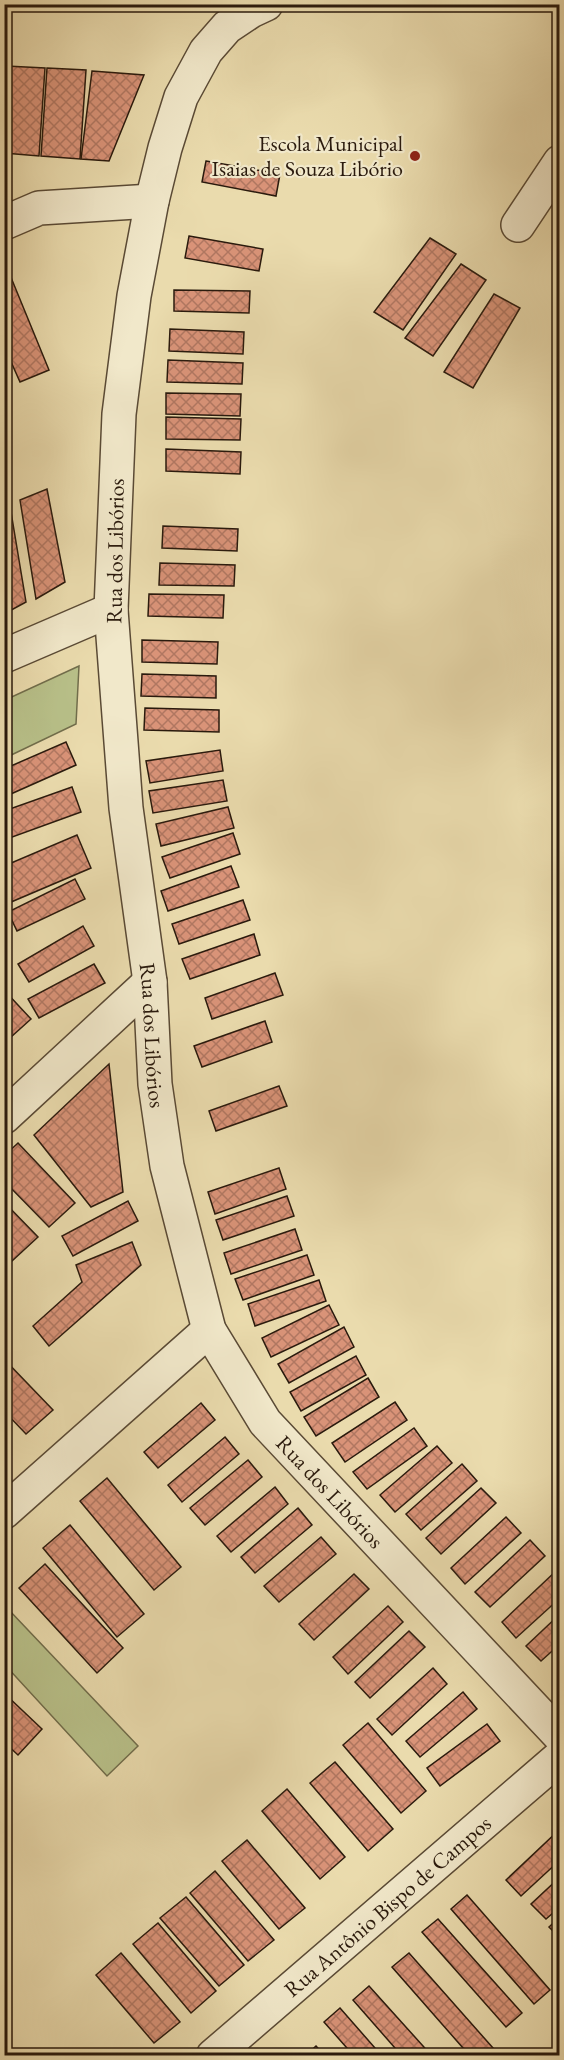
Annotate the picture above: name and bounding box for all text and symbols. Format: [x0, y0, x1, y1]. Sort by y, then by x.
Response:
place label: Escola Municipal Isaias de Souza Libório [212, 129, 403, 183]
marker: Escola Municipal Isaias de Souza Libório [408, 149, 422, 163]
street label: Rua dos Libórios [99, 478, 131, 624]
street label: Rua dos Libórios [133, 961, 173, 1110]
street label: Rua dos Libórios [270, 1429, 391, 1554]
street label: Rua Antônio Bispo de Campos [278, 1808, 497, 2003]

